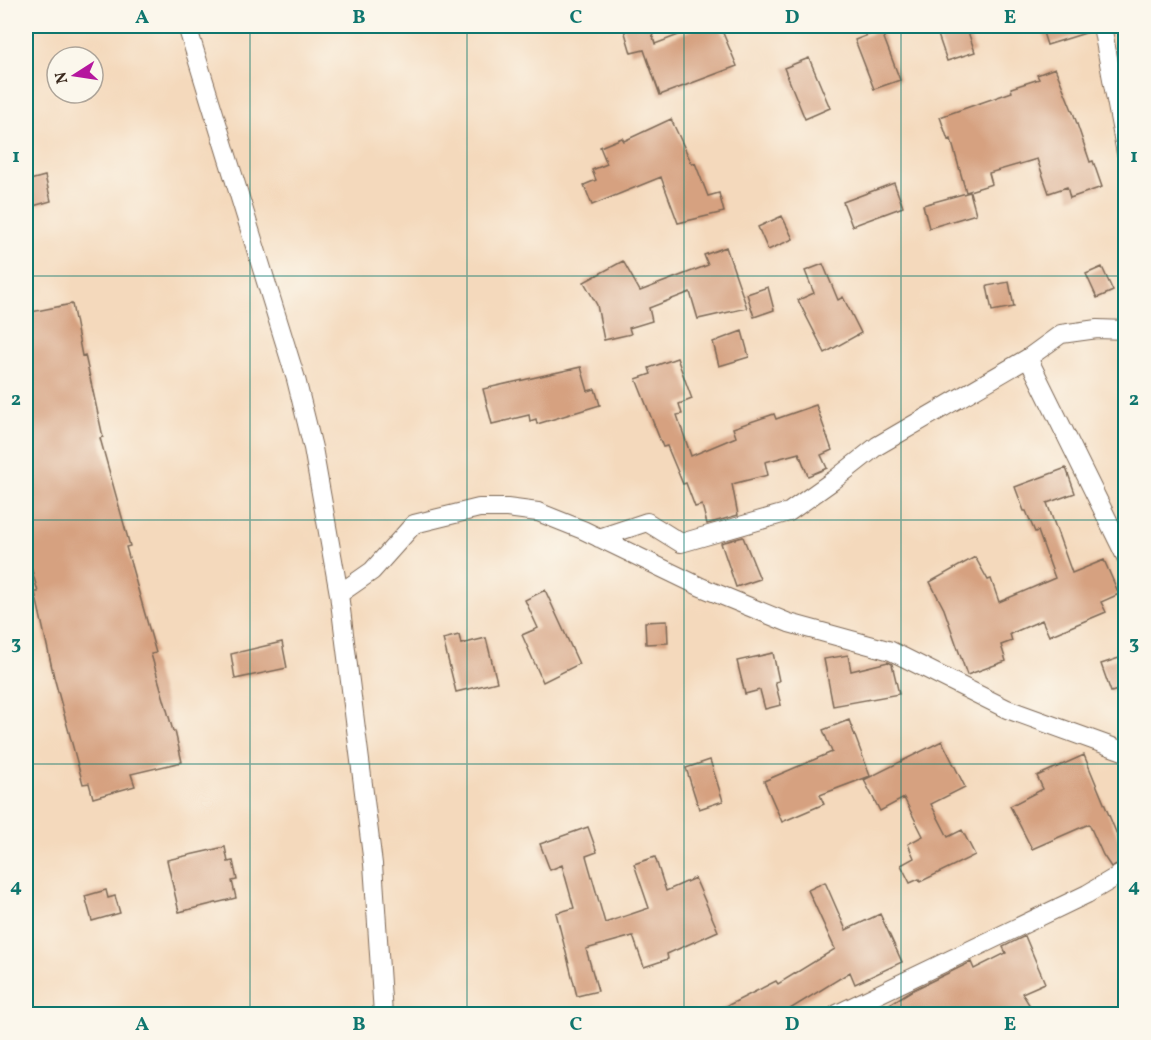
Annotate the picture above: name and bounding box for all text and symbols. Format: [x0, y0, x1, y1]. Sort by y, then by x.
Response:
text: A [135, 4, 149, 32]
text: B [352, 4, 366, 32]
text: C [570, 4, 583, 32]
text: D [785, 4, 799, 32]
text: E [1004, 4, 1016, 32]
north arrow [45, 45, 105, 105]
text: N [50, 69, 74, 86]
text: 1 [12, 143, 20, 171]
text: 1 [1130, 143, 1138, 171]
text: 2 [11, 386, 21, 414]
text: 2 [1129, 386, 1139, 414]
text: 3 [11, 630, 21, 658]
text: 3 [1129, 630, 1139, 658]
text: 4 [10, 873, 22, 901]
text: 4 [1128, 873, 1140, 901]
text: A [135, 1011, 149, 1039]
text: B [352, 1011, 366, 1039]
text: C [570, 1011, 583, 1039]
text: D [785, 1011, 799, 1039]
text: E [1004, 1011, 1016, 1039]

